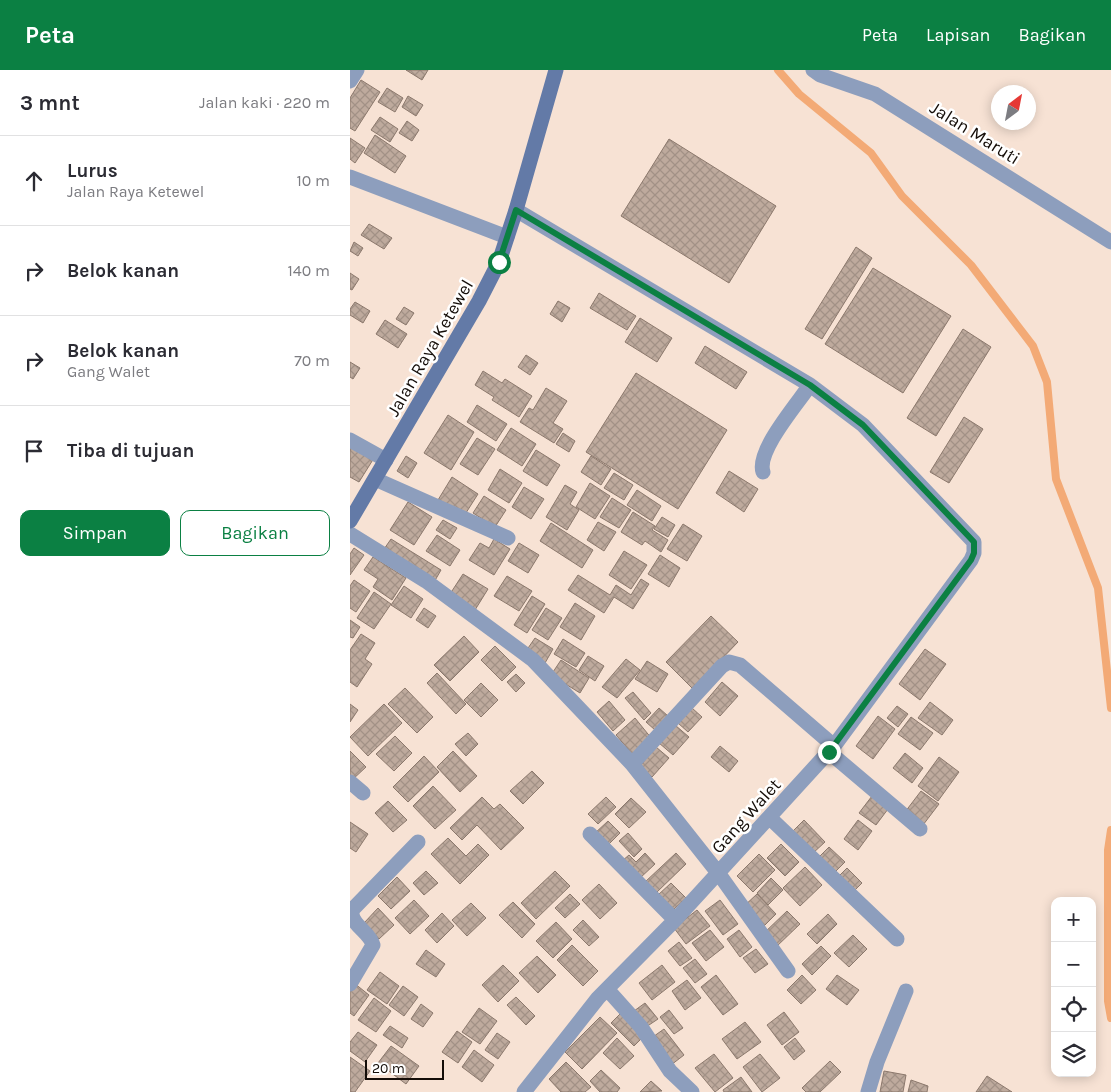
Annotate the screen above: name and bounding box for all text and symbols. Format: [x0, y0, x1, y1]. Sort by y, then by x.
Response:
text: Peta [25, 21, 75, 49]
text: Peta [862, 24, 898, 46]
text: Lapisan [926, 24, 990, 46]
text: Bagikan [1018, 24, 1086, 46]
north arrow [991, 85, 1036, 130]
text: 3 mnt [20, 91, 80, 115]
text: Jalan kaki · 220 m [199, 93, 330, 112]
street label: Jalan Maruti [926, 97, 1024, 169]
text: Lurus [67, 160, 118, 182]
icon: ahead [20, 167, 48, 195]
text: 10 m [296, 171, 330, 190]
text: Jalan Raya Ketewel [67, 182, 204, 201]
route start [488, 251, 511, 274]
icon: right [20, 257, 48, 285]
text: Belok kanan [67, 260, 179, 282]
text: 140 m [288, 261, 330, 280]
street label: Jalan Raya Ketewel [382, 276, 478, 420]
text: Belok kanan [67, 340, 179, 362]
icon: right [20, 347, 48, 375]
text: 70 m [294, 351, 330, 370]
text: Gang Walet [67, 362, 150, 381]
icon: arrive [20, 437, 48, 465]
text: Tiba di tujuan [67, 440, 194, 462]
button: Simpan [20, 510, 170, 556]
button: Bagikan [180, 510, 330, 556]
route end [818, 741, 841, 764]
street label: Gang Walet [707, 774, 786, 858]
map controls [1051, 897, 1096, 1077]
button: + [1051, 897, 1096, 942]
button: − [1051, 942, 1096, 987]
button: locate [1051, 987, 1096, 1032]
button: layers [1051, 1032, 1096, 1077]
scale bar [365, 1057, 444, 1080]
text: 20 m [372, 1060, 405, 1077]

